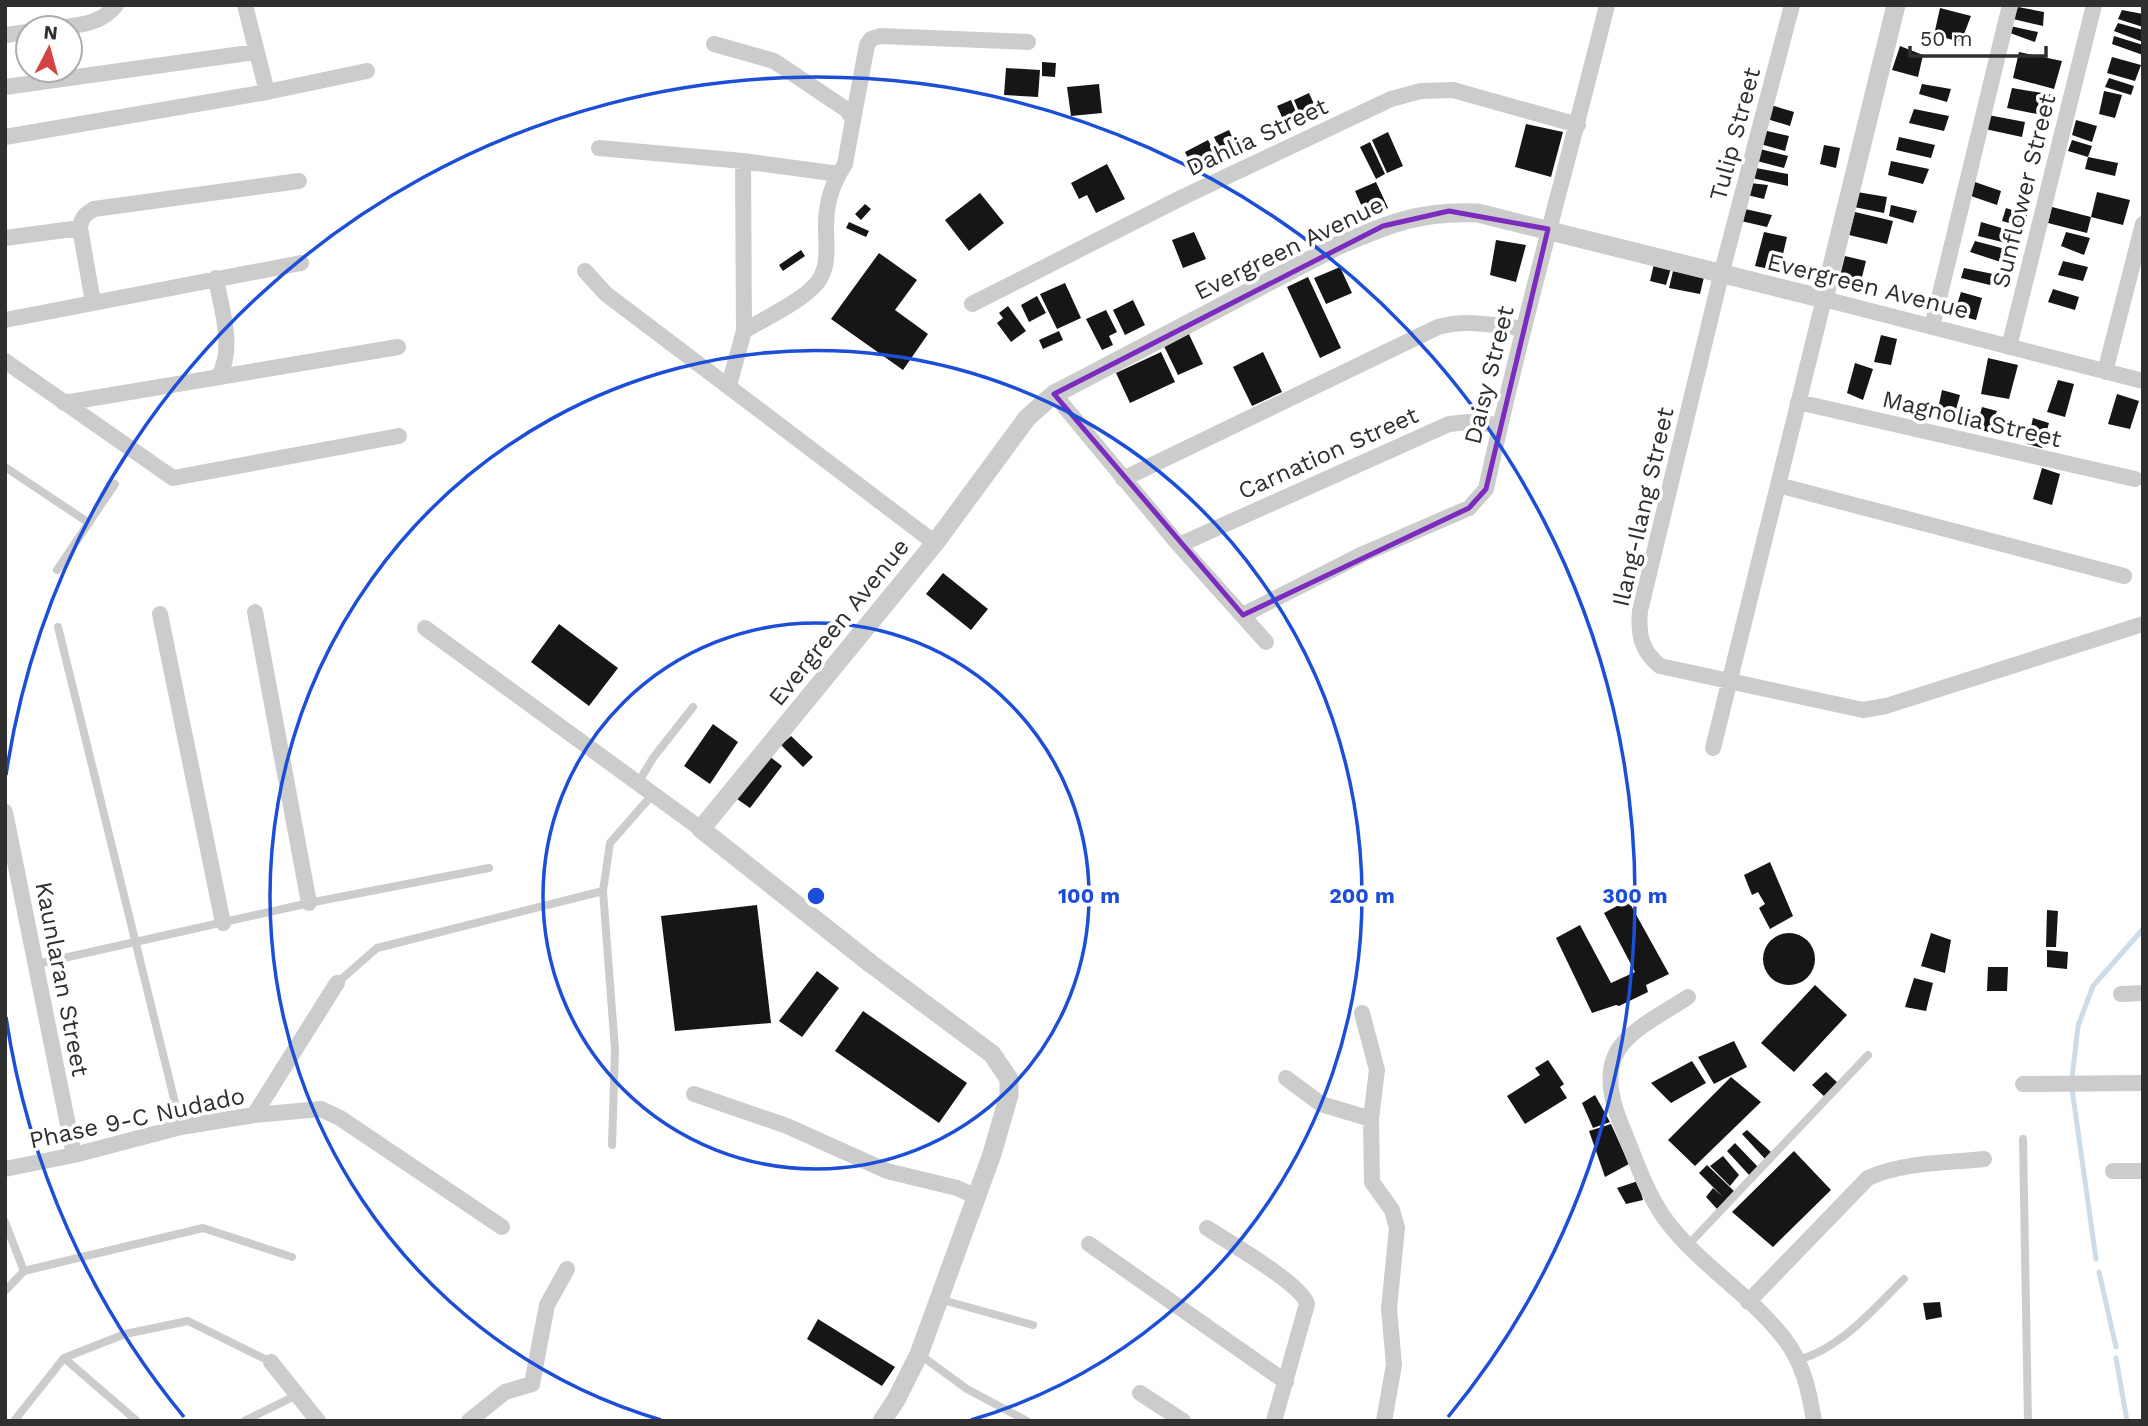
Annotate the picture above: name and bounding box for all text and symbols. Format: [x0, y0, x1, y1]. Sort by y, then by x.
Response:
north arrow [14, 14, 84, 84]
scale bar [1910, 14, 2046, 58]
text: N [43, 20, 59, 45]
text: 50 m [1920, 26, 1972, 51]
street label: Tulip Street [1704, 64, 1766, 204]
street label: Sunflower Street [1986, 91, 2062, 291]
street label: Dahlia Street [1182, 92, 1332, 182]
street label: Evergreen Avenue [1190, 190, 1388, 306]
street label: Evergreen Avenue [1764, 247, 1972, 325]
street label: Daisy Street [1458, 303, 1520, 447]
street label: Magnolia Street [1880, 385, 2064, 453]
street label: Carnation Street [1234, 401, 1422, 505]
street label: Ilang-Ilang Street [1606, 405, 1680, 609]
street label: Evergreen Avenue [763, 533, 915, 711]
street label: Kaunlaran Street [29, 879, 95, 1079]
text: 100 m [1058, 883, 1120, 908]
text: 200 m [1329, 883, 1395, 908]
text: 300 m [1602, 883, 1668, 908]
centre of rings [804, 884, 828, 908]
street label: Phase 9-C Nudado [27, 1081, 247, 1155]

